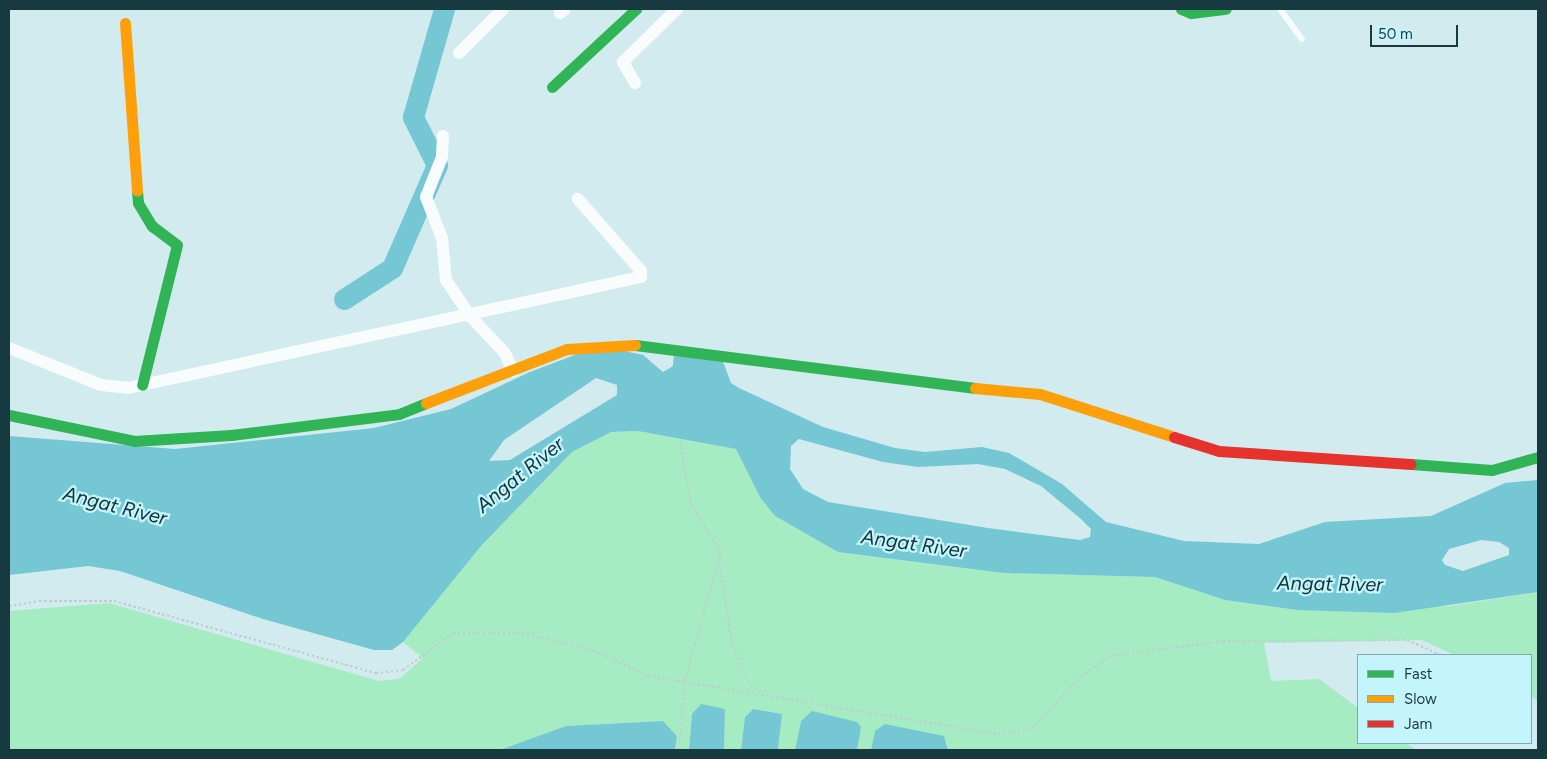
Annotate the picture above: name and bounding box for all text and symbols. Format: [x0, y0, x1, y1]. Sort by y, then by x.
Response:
scale bar [1372, 15, 1460, 47]
text: 50 m [1378, 25, 1413, 43]
water label: Angat River [471, 432, 569, 518]
water label: Angat River [61, 482, 169, 530]
water label: Angat River [860, 525, 968, 563]
water label: Angat River [1277, 571, 1383, 597]
legend [1357, 654, 1532, 744]
text: Fast [1404, 665, 1432, 683]
text: Slow [1404, 690, 1437, 708]
text: Jam [1404, 715, 1432, 733]

